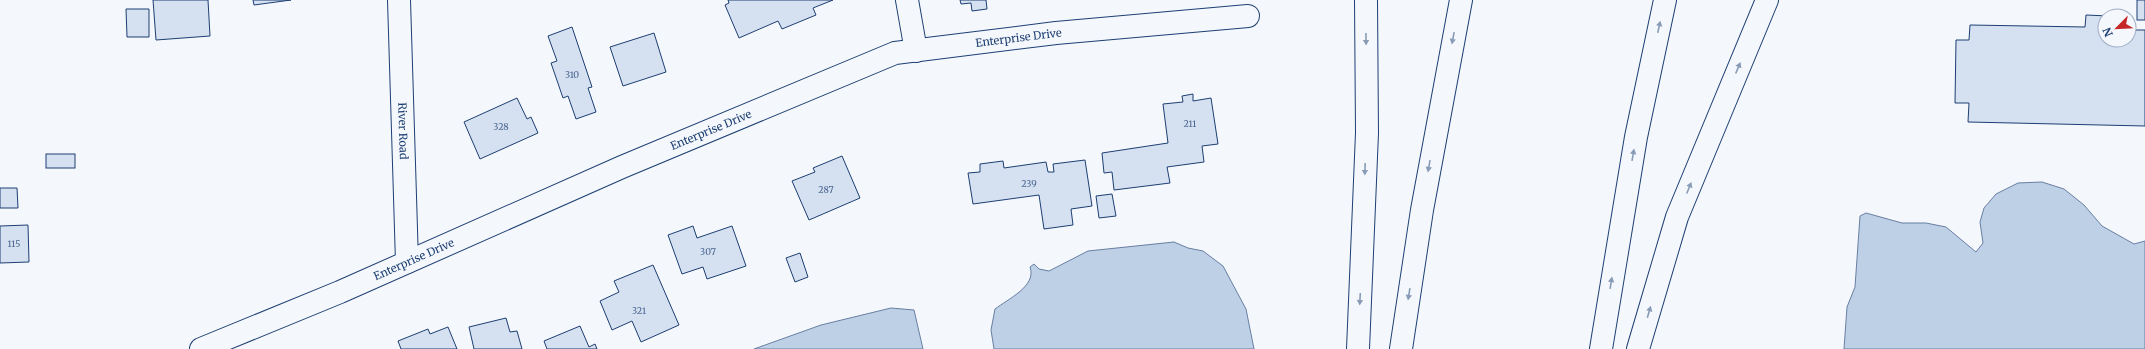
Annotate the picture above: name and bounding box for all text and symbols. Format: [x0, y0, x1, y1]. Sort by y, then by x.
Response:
north arrow [2097, 8, 2137, 48]
one-way arrow [1656, 21, 1662, 33]
text: N [2100, 25, 2116, 39]
street label: Enterprise Drive [975, 26, 1062, 50]
one-way arrow [1450, 32, 1456, 44]
one-way arrow [1363, 33, 1370, 45]
one-way arrow [1735, 62, 1741, 73]
house number: 310 [565, 69, 579, 80]
street label: River Road [395, 102, 411, 160]
street label: Enterprise Drive [668, 107, 754, 153]
house number: 211 [1184, 118, 1196, 129]
house number: 328 [493, 121, 509, 132]
one-way arrow [1630, 149, 1636, 161]
one-way arrow [1426, 160, 1432, 172]
one-way arrow [1362, 163, 1369, 175]
house number: 239 [1021, 178, 1037, 189]
one-way arrow [1686, 181, 1692, 193]
house number: 287 [818, 184, 834, 195]
street label: Enterprise Drive [371, 235, 457, 283]
house number: 115 [8, 238, 20, 249]
house number: 307 [700, 246, 716, 257]
one-way arrow [1608, 277, 1614, 289]
one-way arrow [1406, 288, 1412, 300]
one-way arrow [1357, 293, 1364, 305]
house number: 321 [632, 305, 646, 316]
one-way arrow [1646, 305, 1652, 317]

